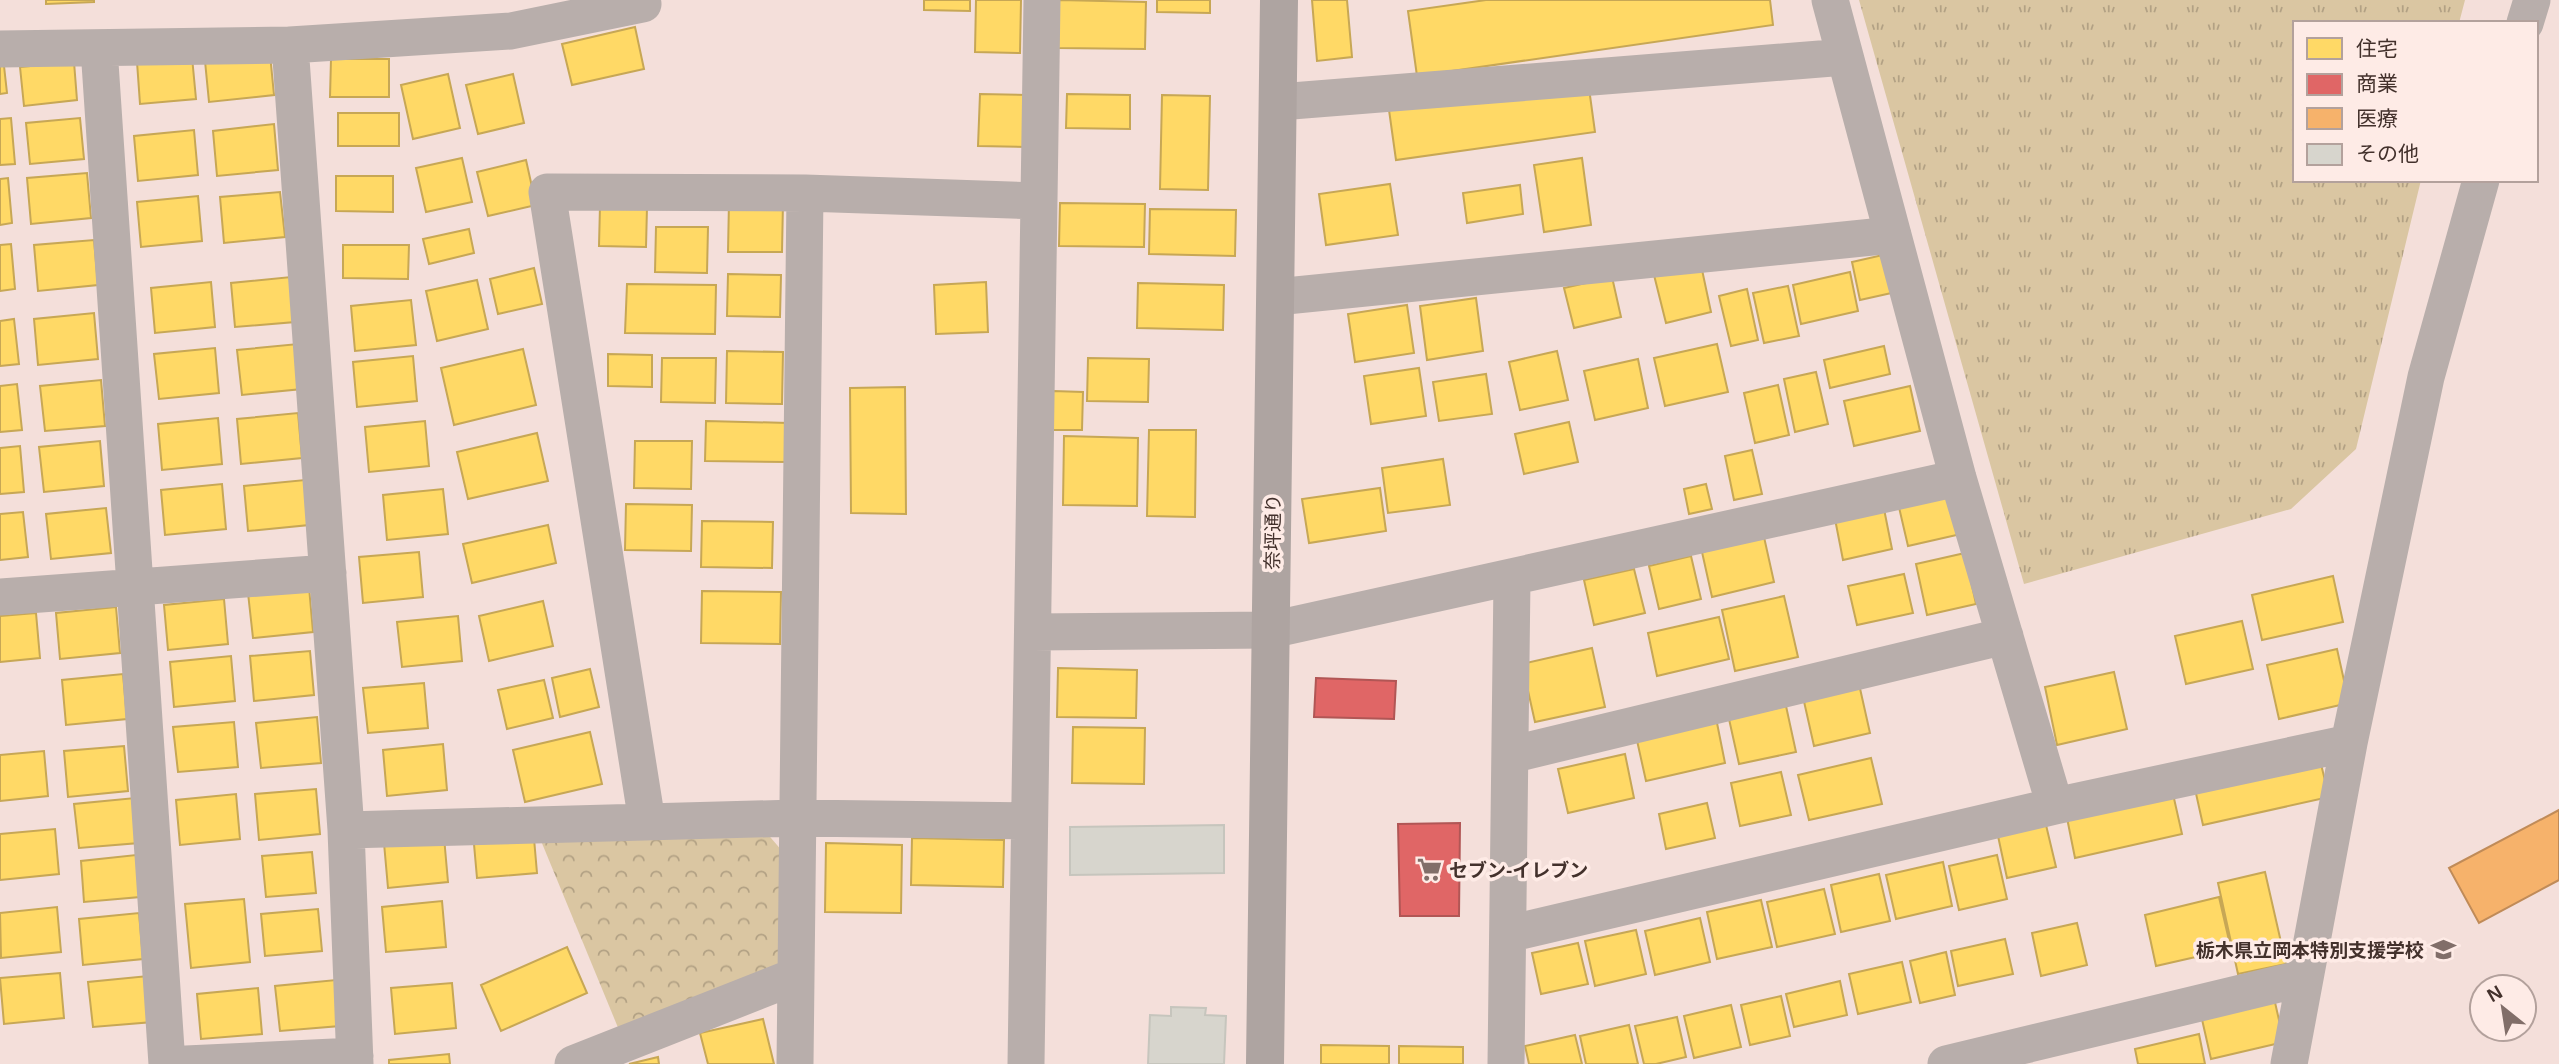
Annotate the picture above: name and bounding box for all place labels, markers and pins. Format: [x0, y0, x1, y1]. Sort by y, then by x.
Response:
supermarket icon: セブン-イレブン [1415, 856, 1443, 884]
place label: セブン-イレブン [1449, 860, 1588, 881]
school or university icon: 栃木県立岡本特別支援学校 [2430, 936, 2458, 964]
place label: 栃木県立岡本特別支援学校 [2196, 940, 2424, 961]

